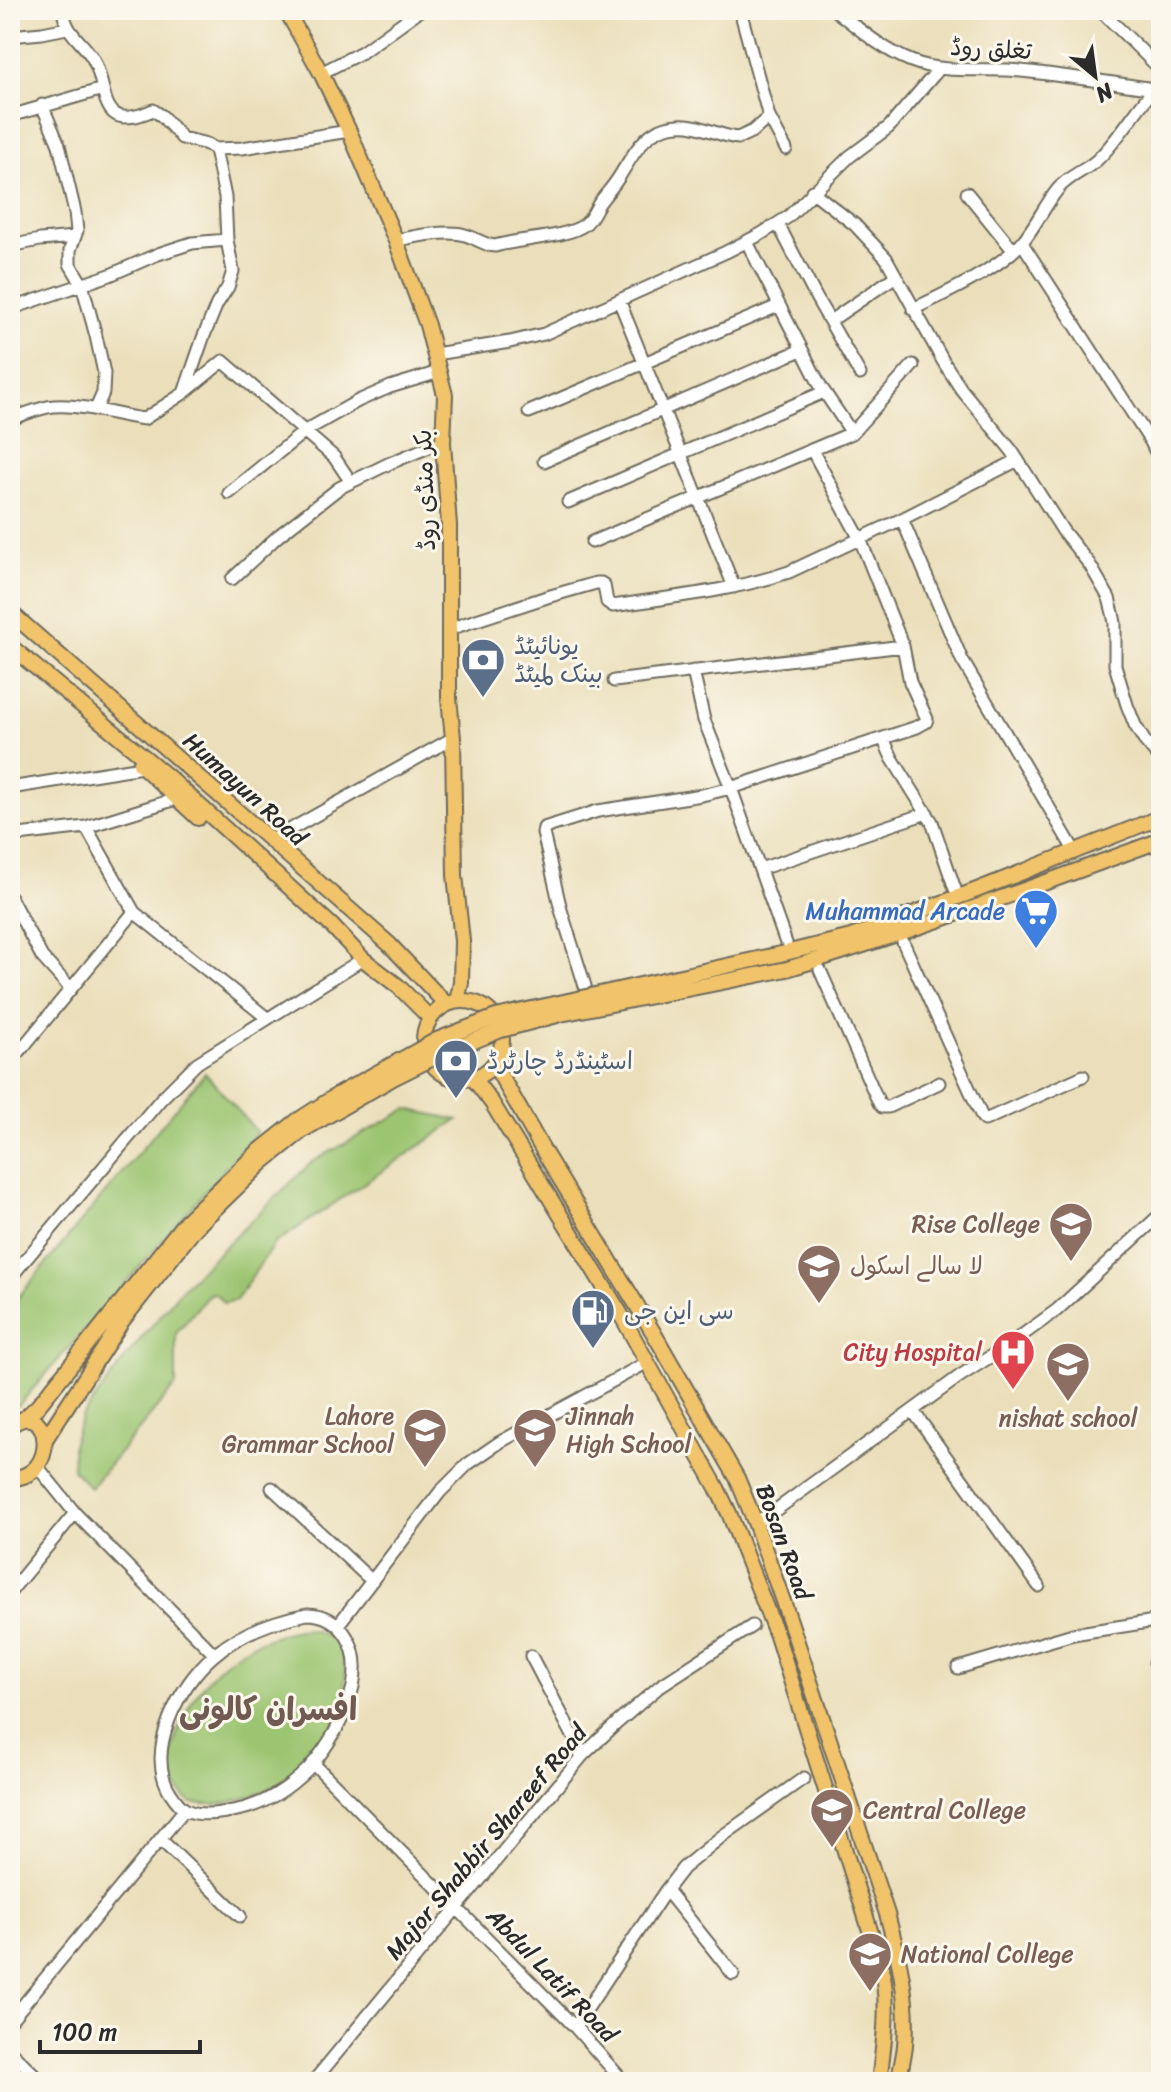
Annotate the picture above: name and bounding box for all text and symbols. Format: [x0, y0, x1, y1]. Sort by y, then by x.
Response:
street label: تغلق روڈ [949, 26, 1034, 72]
north arrow [1055, 36, 1135, 116]
text: N [1088, 72, 1121, 114]
street label: بکر منڈی روڈ [402, 429, 448, 551]
place label: یونائیٹڈ بینک لمیٹڈ [514, 625, 603, 695]
bank icon: یونائیٹڈ بینک لمیٹڈ [459, 636, 507, 699]
street label: Humayun Road [173, 721, 319, 858]
supermarket icon: Muhammad Arcade [1012, 887, 1060, 950]
place label: Muhammad Arcade [806, 890, 1005, 932]
bank icon: اسٹینڈرڈ چارٹرڈ [432, 1037, 480, 1100]
place label: اسٹینڈرڈ چارٹرڈ [487, 1040, 633, 1082]
school or university icon: Rise College [1047, 1200, 1095, 1263]
place label: Rise College [912, 1203, 1040, 1245]
school or university icon: لا سالے اسکول [795, 1242, 843, 1305]
place label: لا سالے اسکول [850, 1245, 983, 1287]
fuel station icon: سی این جی [569, 1287, 617, 1350]
place label: سی این جی [624, 1290, 734, 1332]
hospital icon: City Hospital [989, 1328, 1037, 1391]
place label: City Hospital [844, 1331, 983, 1373]
school or university icon: nishat school [1044, 1340, 1092, 1403]
place label: Lahore Grammar School [222, 1395, 395, 1465]
place label: Jinnah High School [565, 1395, 693, 1465]
place label: nishat school [999, 1397, 1138, 1439]
school or university icon: Lahore Grammar School [401, 1406, 449, 1469]
school or university icon: Jinnah High School [511, 1406, 559, 1469]
street label: Bosan Road [744, 1478, 825, 1607]
district label: افسران کالونی [179, 1681, 357, 1738]
street label: Major Shabbir Shareef Road [374, 1713, 599, 1970]
school or university icon: Central College [808, 1786, 856, 1849]
place label: Central College [863, 1789, 1026, 1831]
street label: Abdul Latif Road [475, 1896, 629, 2054]
school or university icon: National College [846, 1930, 894, 1993]
place label: National College [901, 1933, 1074, 1975]
scale bar [40, 2004, 200, 2054]
text: 100 m [52, 2011, 117, 2053]

